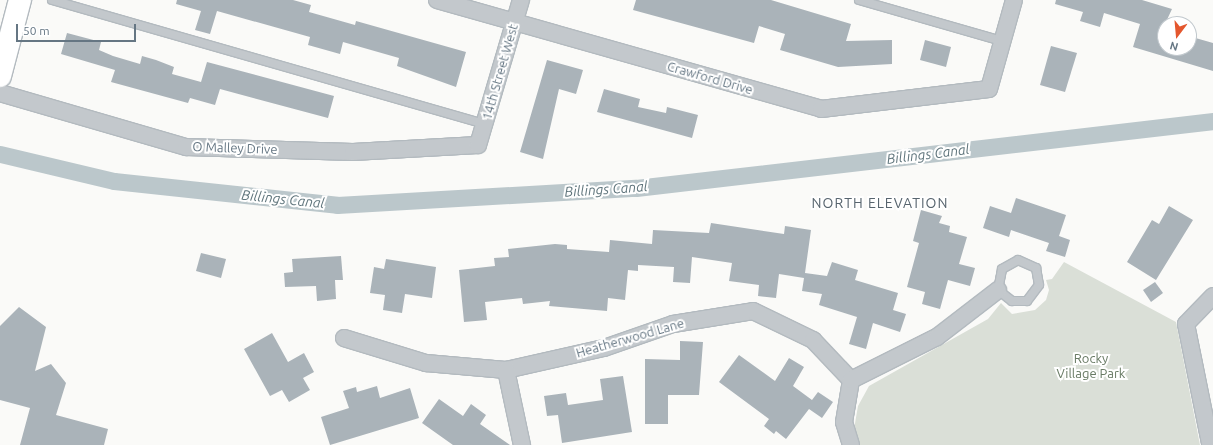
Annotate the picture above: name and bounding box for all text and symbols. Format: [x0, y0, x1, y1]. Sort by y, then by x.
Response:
scale bar [18, 16, 138, 42]
north arrow [1157, 16, 1197, 56]
street label: 14th Street West [479, 22, 521, 122]
text: 50 m [23, 24, 50, 37]
text: N [1168, 40, 1180, 53]
street label: Crawford Drive [665, 58, 755, 98]
street label: O Malley Drive [192, 139, 278, 157]
water label: Billings Canal [886, 141, 970, 167]
water label: Billings Canal [564, 178, 648, 200]
water label: Billings Canal [241, 186, 325, 212]
district label: NORTH ELEVATION [812, 195, 948, 211]
street label: Heatherwood Lane [574, 315, 686, 361]
park label: Rocky Village Park [1057, 351, 1125, 382]

